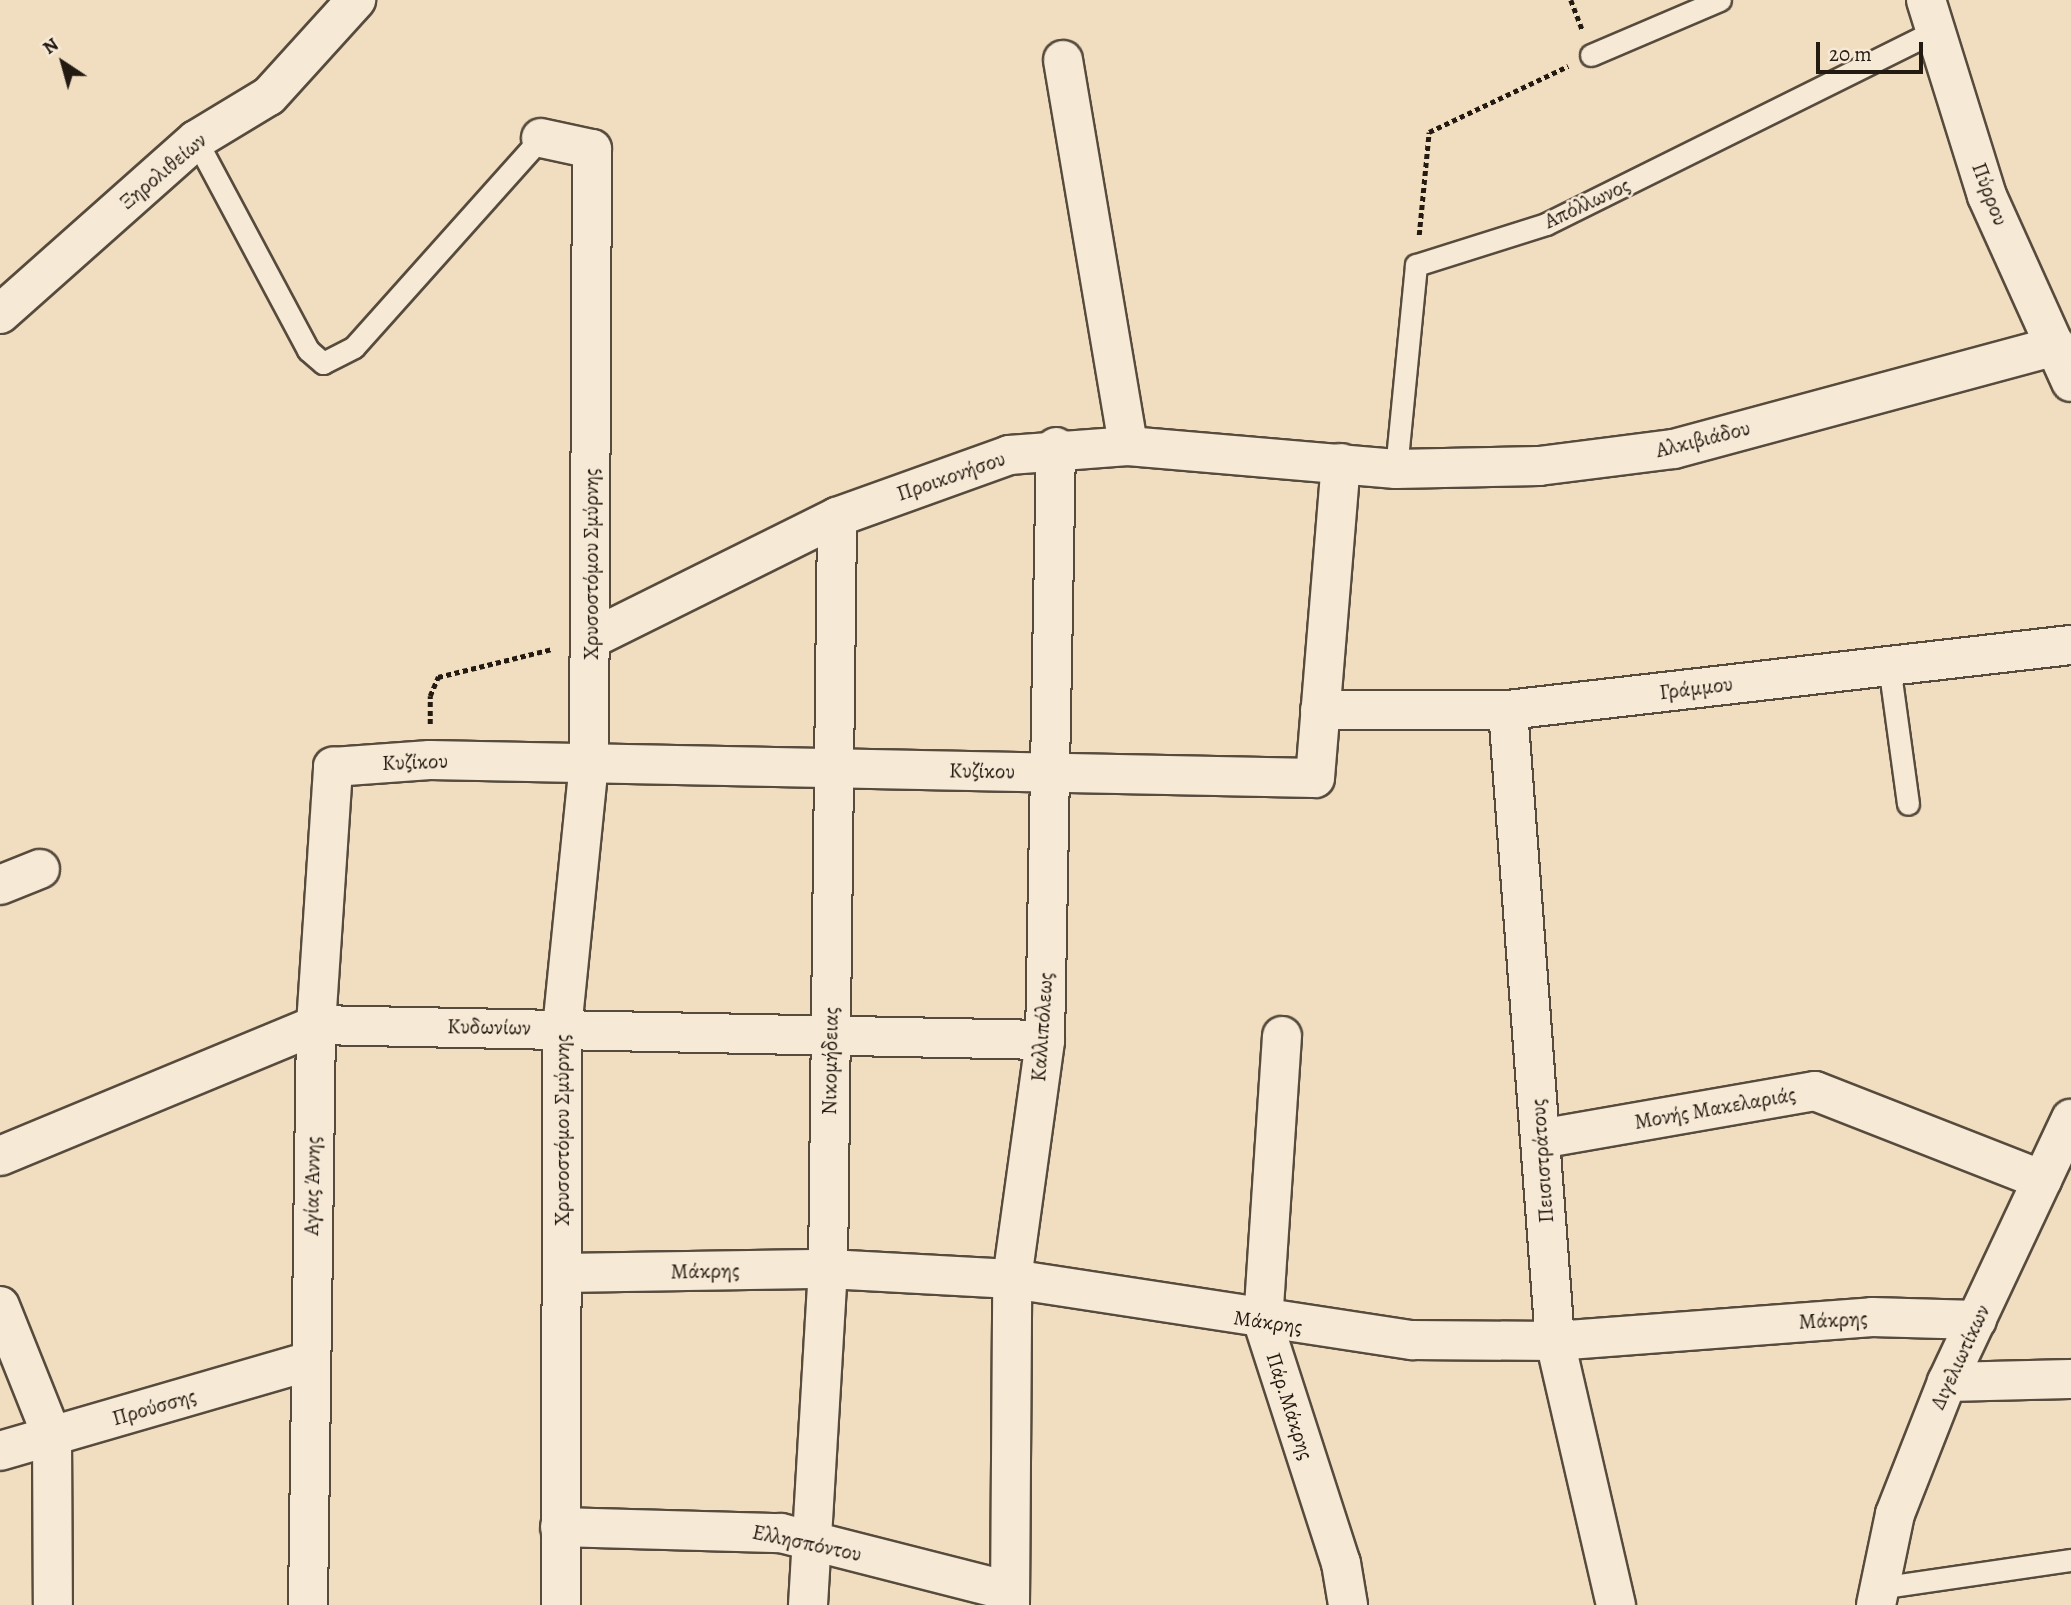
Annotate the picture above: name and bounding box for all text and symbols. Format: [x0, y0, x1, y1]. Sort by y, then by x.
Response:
north arrow [28, 28, 98, 98]
scale bar [1819, 28, 1926, 72]
text: N [37, 31, 64, 61]
text: 20 m [1829, 40, 1872, 68]
street label: Ξηρολιθείων [115, 128, 211, 214]
street label: Πύρρου [1967, 159, 2013, 229]
street label: Απόλλωνος [1540, 172, 1634, 234]
street label: Αλκιβιάδου [1653, 415, 1753, 463]
street label: Προικονήσου [893, 446, 1009, 506]
street label: Χρυσοστόμου Σμύρνης [578, 468, 604, 660]
street label: Γράμμου [1658, 671, 1734, 705]
street label: Κυζίκου [382, 748, 448, 776]
street label: Κυζίκου [949, 758, 1015, 784]
street label: Καλλιπόλεως [1026, 971, 1058, 1083]
street label: Νικομήδειας [816, 1007, 844, 1115]
street label: Κυδωνίων [447, 1014, 531, 1040]
street label: Χρυσοστόμου Σμύρνης [549, 1034, 575, 1226]
street label: Μονής Μακελαριάς [1632, 1081, 1798, 1135]
street label: Πεισιστράτους [1525, 1098, 1559, 1224]
street label: Αγίας Άννης [299, 1136, 325, 1236]
street label: Μάκρης [670, 1258, 740, 1284]
street label: Διγελιωτίκων [1925, 1301, 1995, 1413]
street label: Μάκρης [1232, 1305, 1304, 1339]
street label: Μάκρης [1798, 1306, 1868, 1334]
street label: Πάρ.Μάκρης [1261, 1349, 1319, 1463]
street label: Προύσσης [109, 1383, 199, 1431]
street label: Ελλησπόντου [750, 1519, 864, 1567]

